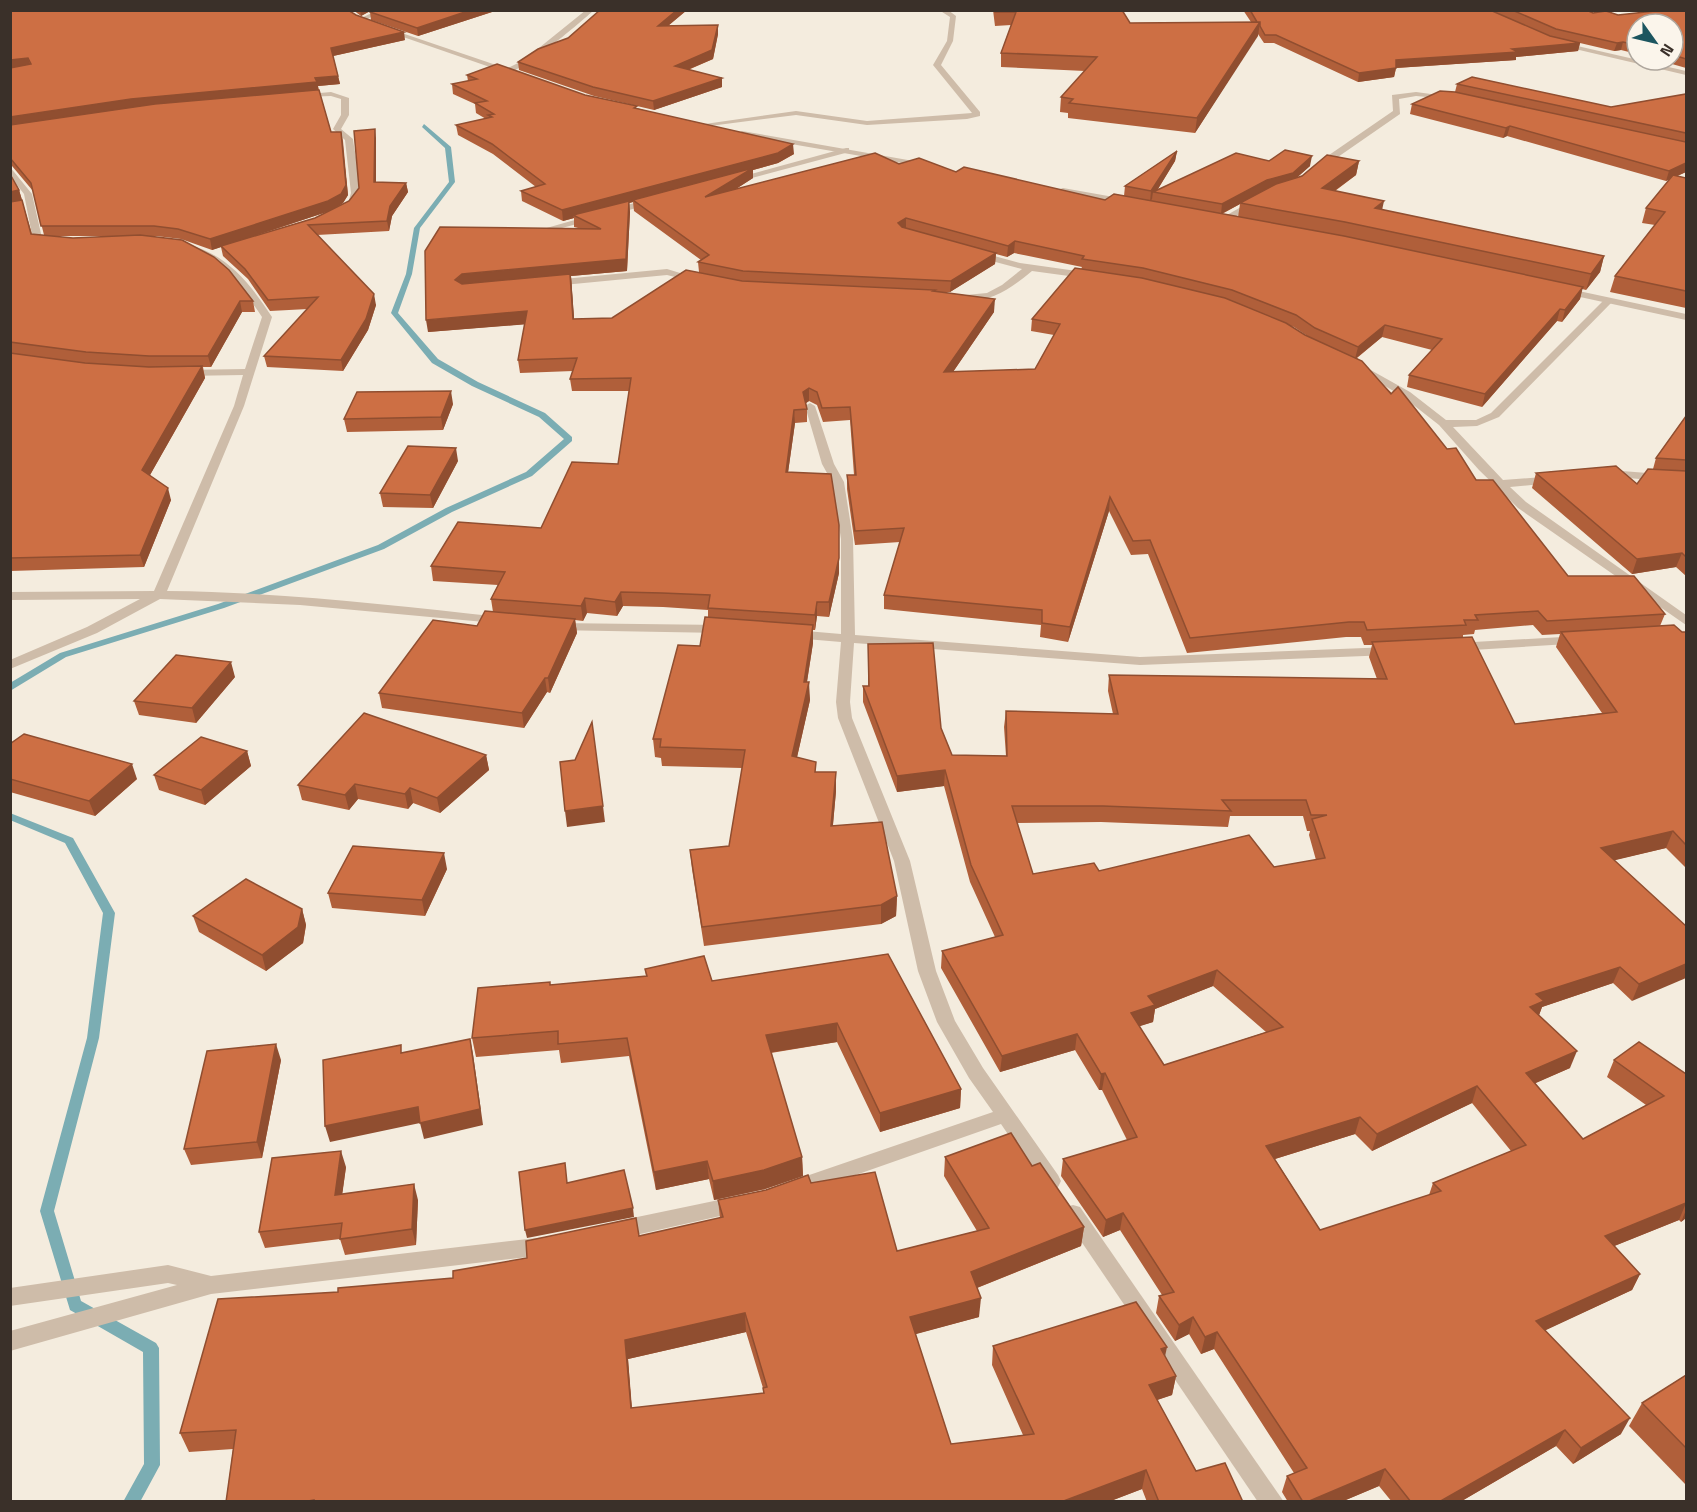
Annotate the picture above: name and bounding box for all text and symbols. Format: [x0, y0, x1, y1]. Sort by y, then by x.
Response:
north arrow [1625, 12, 1685, 72]
text: N [1654, 39, 1680, 62]

